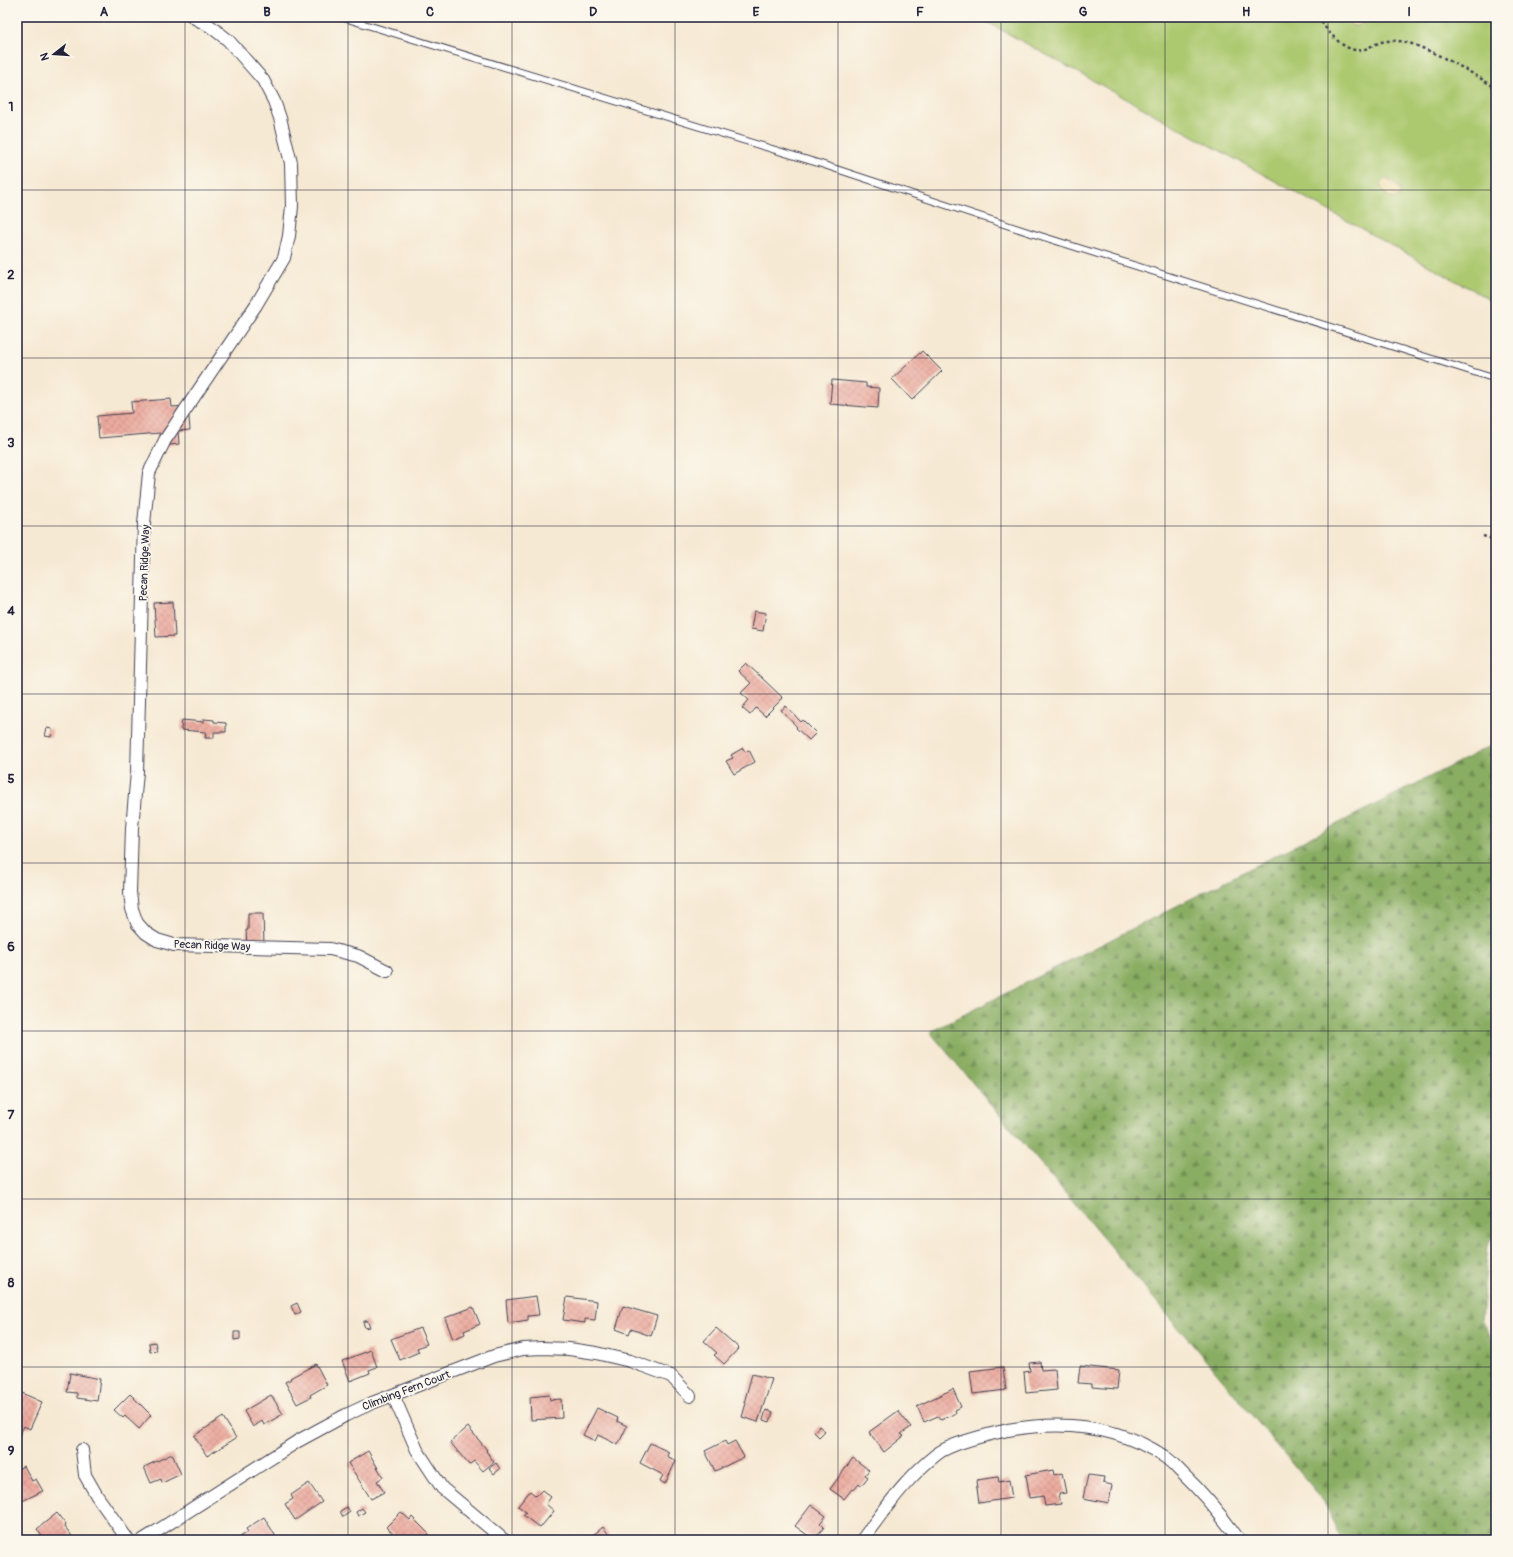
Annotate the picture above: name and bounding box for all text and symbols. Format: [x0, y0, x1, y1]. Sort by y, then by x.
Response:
text: A [100, 4, 109, 20]
text: B [263, 4, 271, 20]
text: C [426, 4, 434, 20]
text: D [589, 4, 597, 20]
text: E [753, 4, 760, 20]
text: F [916, 4, 924, 20]
text: G [1079, 4, 1088, 20]
text: H [1242, 4, 1250, 20]
text: I [1407, 4, 1411, 20]
north arrow [34, 34, 74, 74]
text: N [37, 51, 52, 62]
text: 1 [8, 99, 14, 115]
text: 2 [7, 267, 15, 283]
text: 3 [7, 435, 15, 451]
street label: Pecan Ridge Way [137, 524, 152, 602]
text: 4 [7, 603, 15, 619]
text: 5 [7, 771, 15, 787]
street label: Pecan Ridge Way [173, 938, 251, 953]
text: 6 [7, 939, 15, 955]
text: 7 [8, 1107, 15, 1123]
text: 8 [8, 1275, 15, 1291]
street label: Climbing Fern Court [360, 1368, 452, 1413]
text: 9 [8, 1443, 15, 1459]

